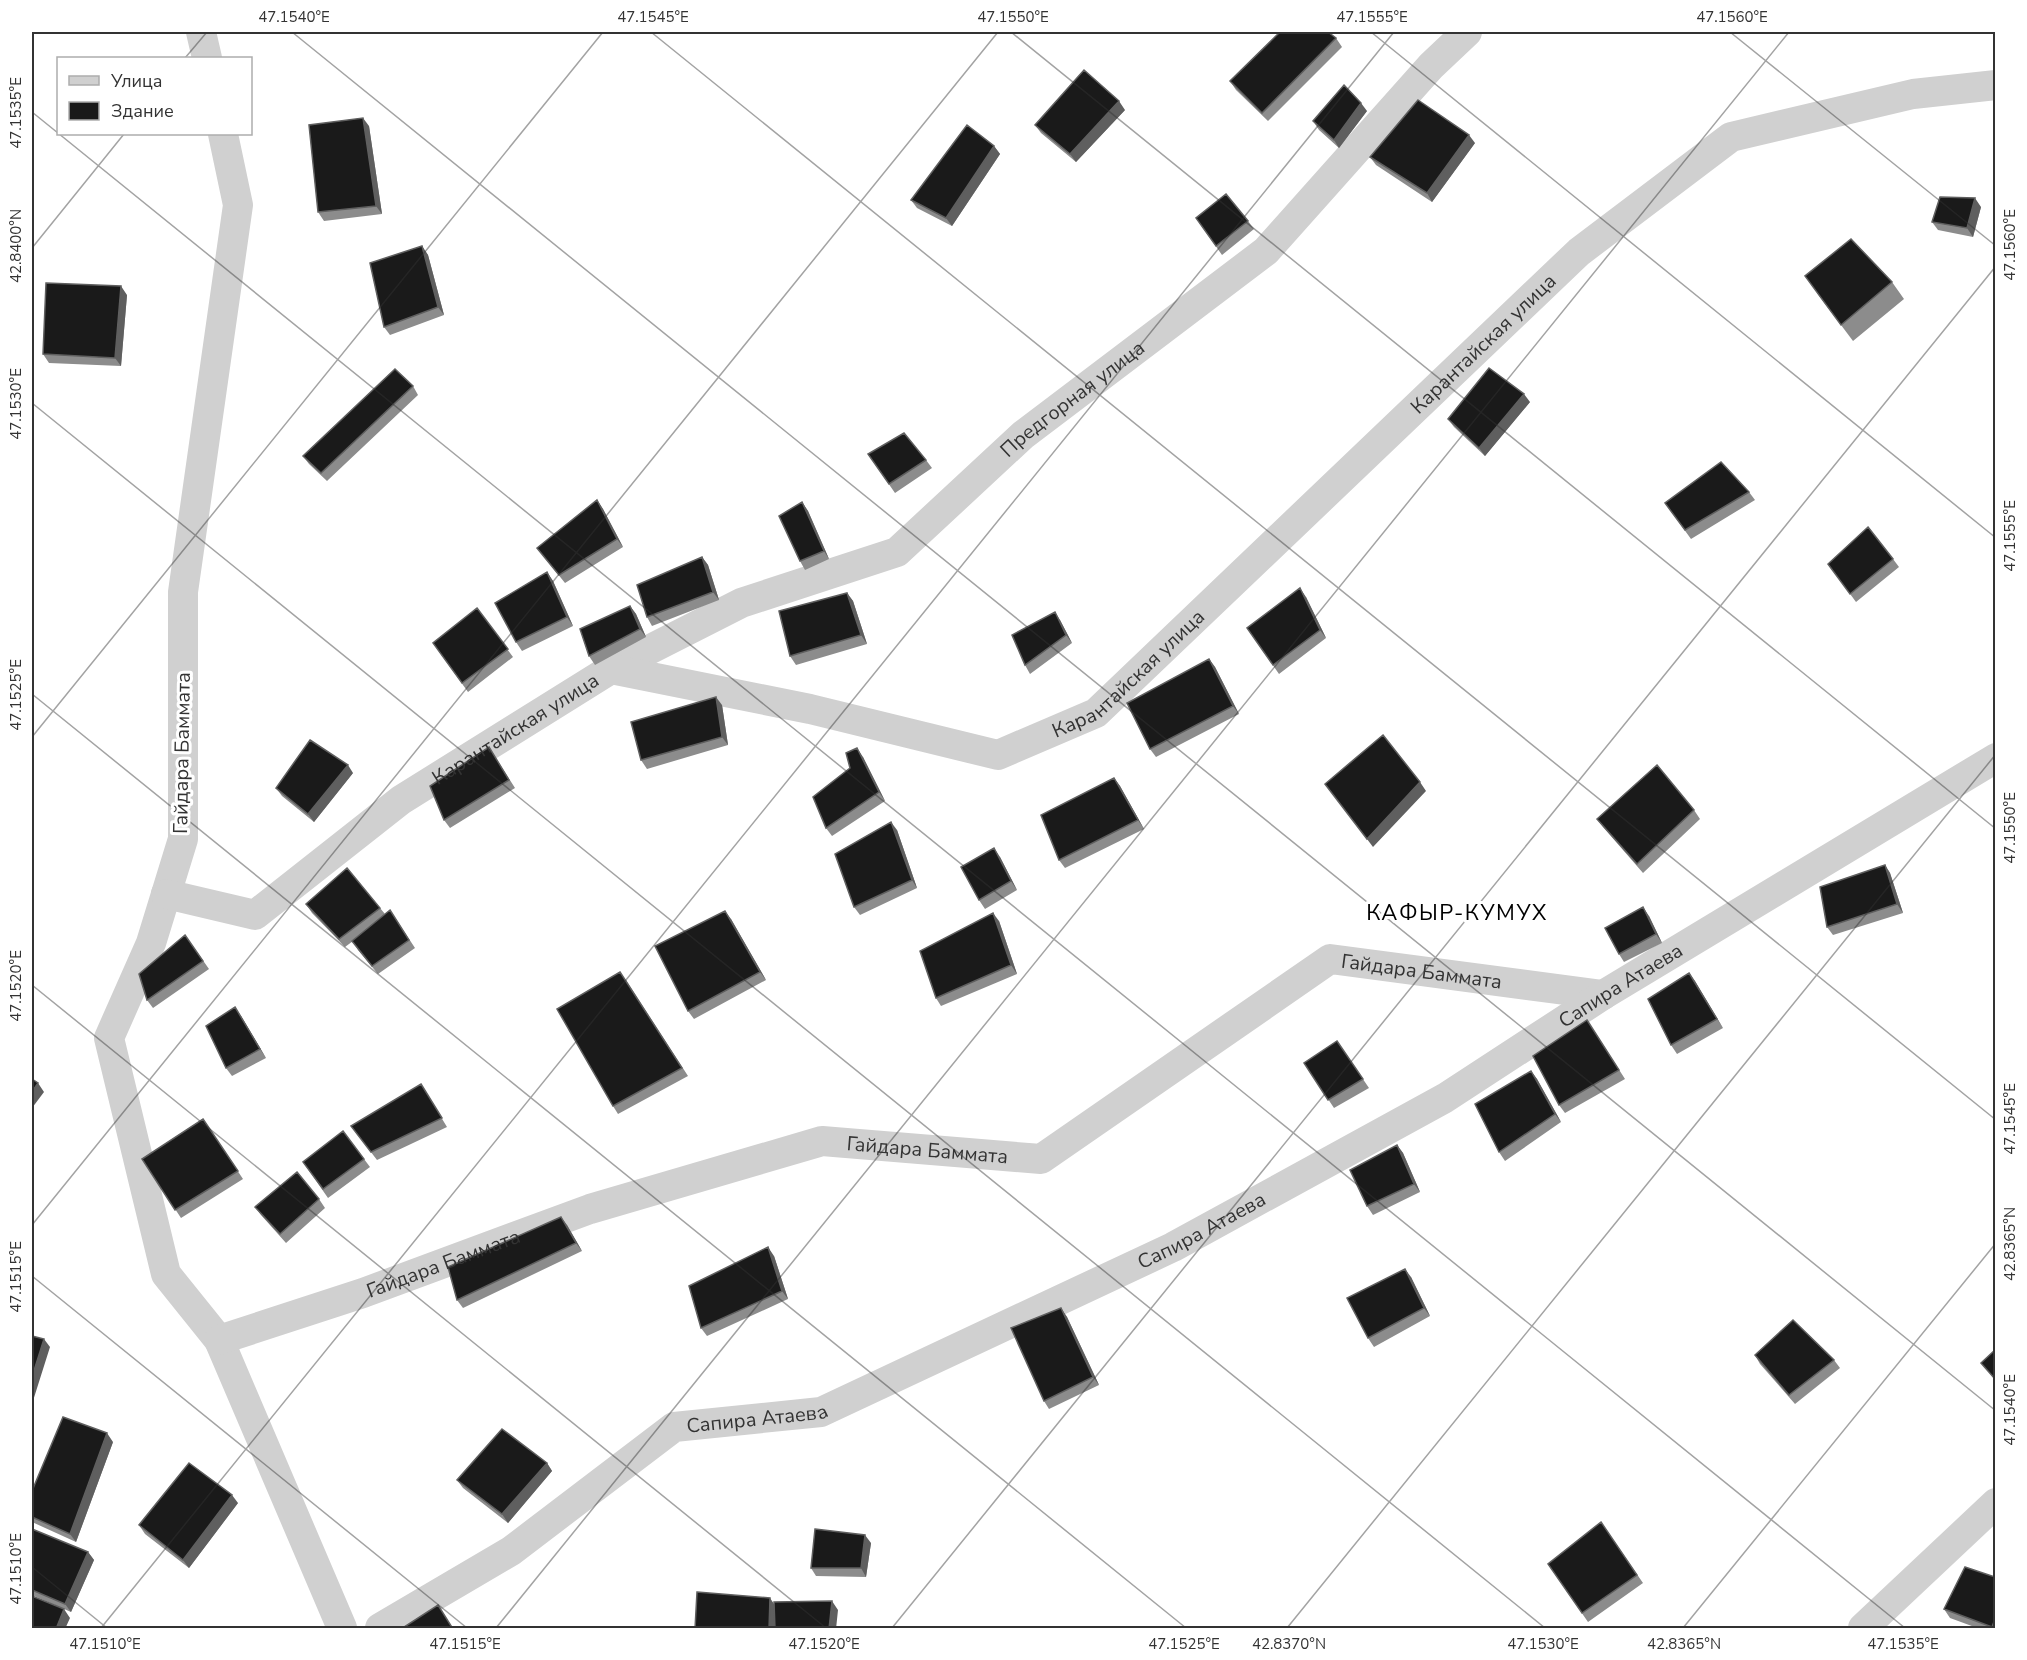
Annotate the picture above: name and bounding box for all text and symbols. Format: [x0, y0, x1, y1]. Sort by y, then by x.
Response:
text: 47.1540°E [258, 7, 330, 27]
text: 47.1545°E [617, 7, 689, 27]
text: 47.1550°E [977, 7, 1049, 27]
text: 47.1555°E [1336, 7, 1408, 27]
text: 47.1560°E [1696, 7, 1768, 27]
legend [57, 57, 252, 135]
text: Улица [110, 69, 162, 93]
text: 47.1535°E [6, 77, 26, 149]
text: Здание [111, 99, 174, 123]
text: 42.8400°N [6, 209, 26, 283]
text: 47.1560°E [2000, 209, 2020, 281]
street label: Карантайская улица [1404, 268, 1562, 420]
street label: Предгорная улица [994, 334, 1150, 463]
text: 47.1530°E [6, 368, 26, 440]
text: 47.1555°E [2000, 500, 2020, 572]
street label: Карантайская улица [1048, 603, 1210, 744]
text: 47.1525°E [6, 659, 26, 731]
street label: Карантайская улица [427, 666, 604, 791]
street label: Гайдара Баммата [167, 672, 197, 834]
text: 47.1550°E [2000, 792, 2020, 864]
district label: КАФЫР-КУМУХ [1366, 898, 1548, 928]
street label: Сапира Атаева [1553, 937, 1688, 1034]
street label: Гайдара Баммата [1340, 947, 1504, 995]
text: 47.1520°E [6, 950, 26, 1022]
text: 47.1545°E [2000, 1083, 2020, 1155]
street label: Гайдара Баммата [846, 1130, 1009, 1170]
street label: Сапира Атаева [1133, 1185, 1270, 1275]
text: 42.8365°N [2000, 1207, 2020, 1281]
street label: Гайдара Баммата [363, 1223, 524, 1304]
text: 47.1515°E [6, 1241, 26, 1313]
text: 47.1540°E [2000, 1374, 2020, 1446]
street label: Сапира Атаева [685, 1397, 832, 1439]
text: 47.1510°E [6, 1533, 26, 1605]
text: 47.1510°E [69, 1634, 141, 1654]
text: 47.1515°E [429, 1634, 501, 1654]
text: 47.1520°E [788, 1634, 860, 1654]
text: 47.1525°E [1148, 1634, 1220, 1654]
text: 42.8370°N [1252, 1634, 1326, 1654]
text: 47.1530°E [1507, 1634, 1579, 1654]
text: 42.8365°N [1647, 1634, 1721, 1654]
text: 47.1535°E [1867, 1634, 1939, 1654]

